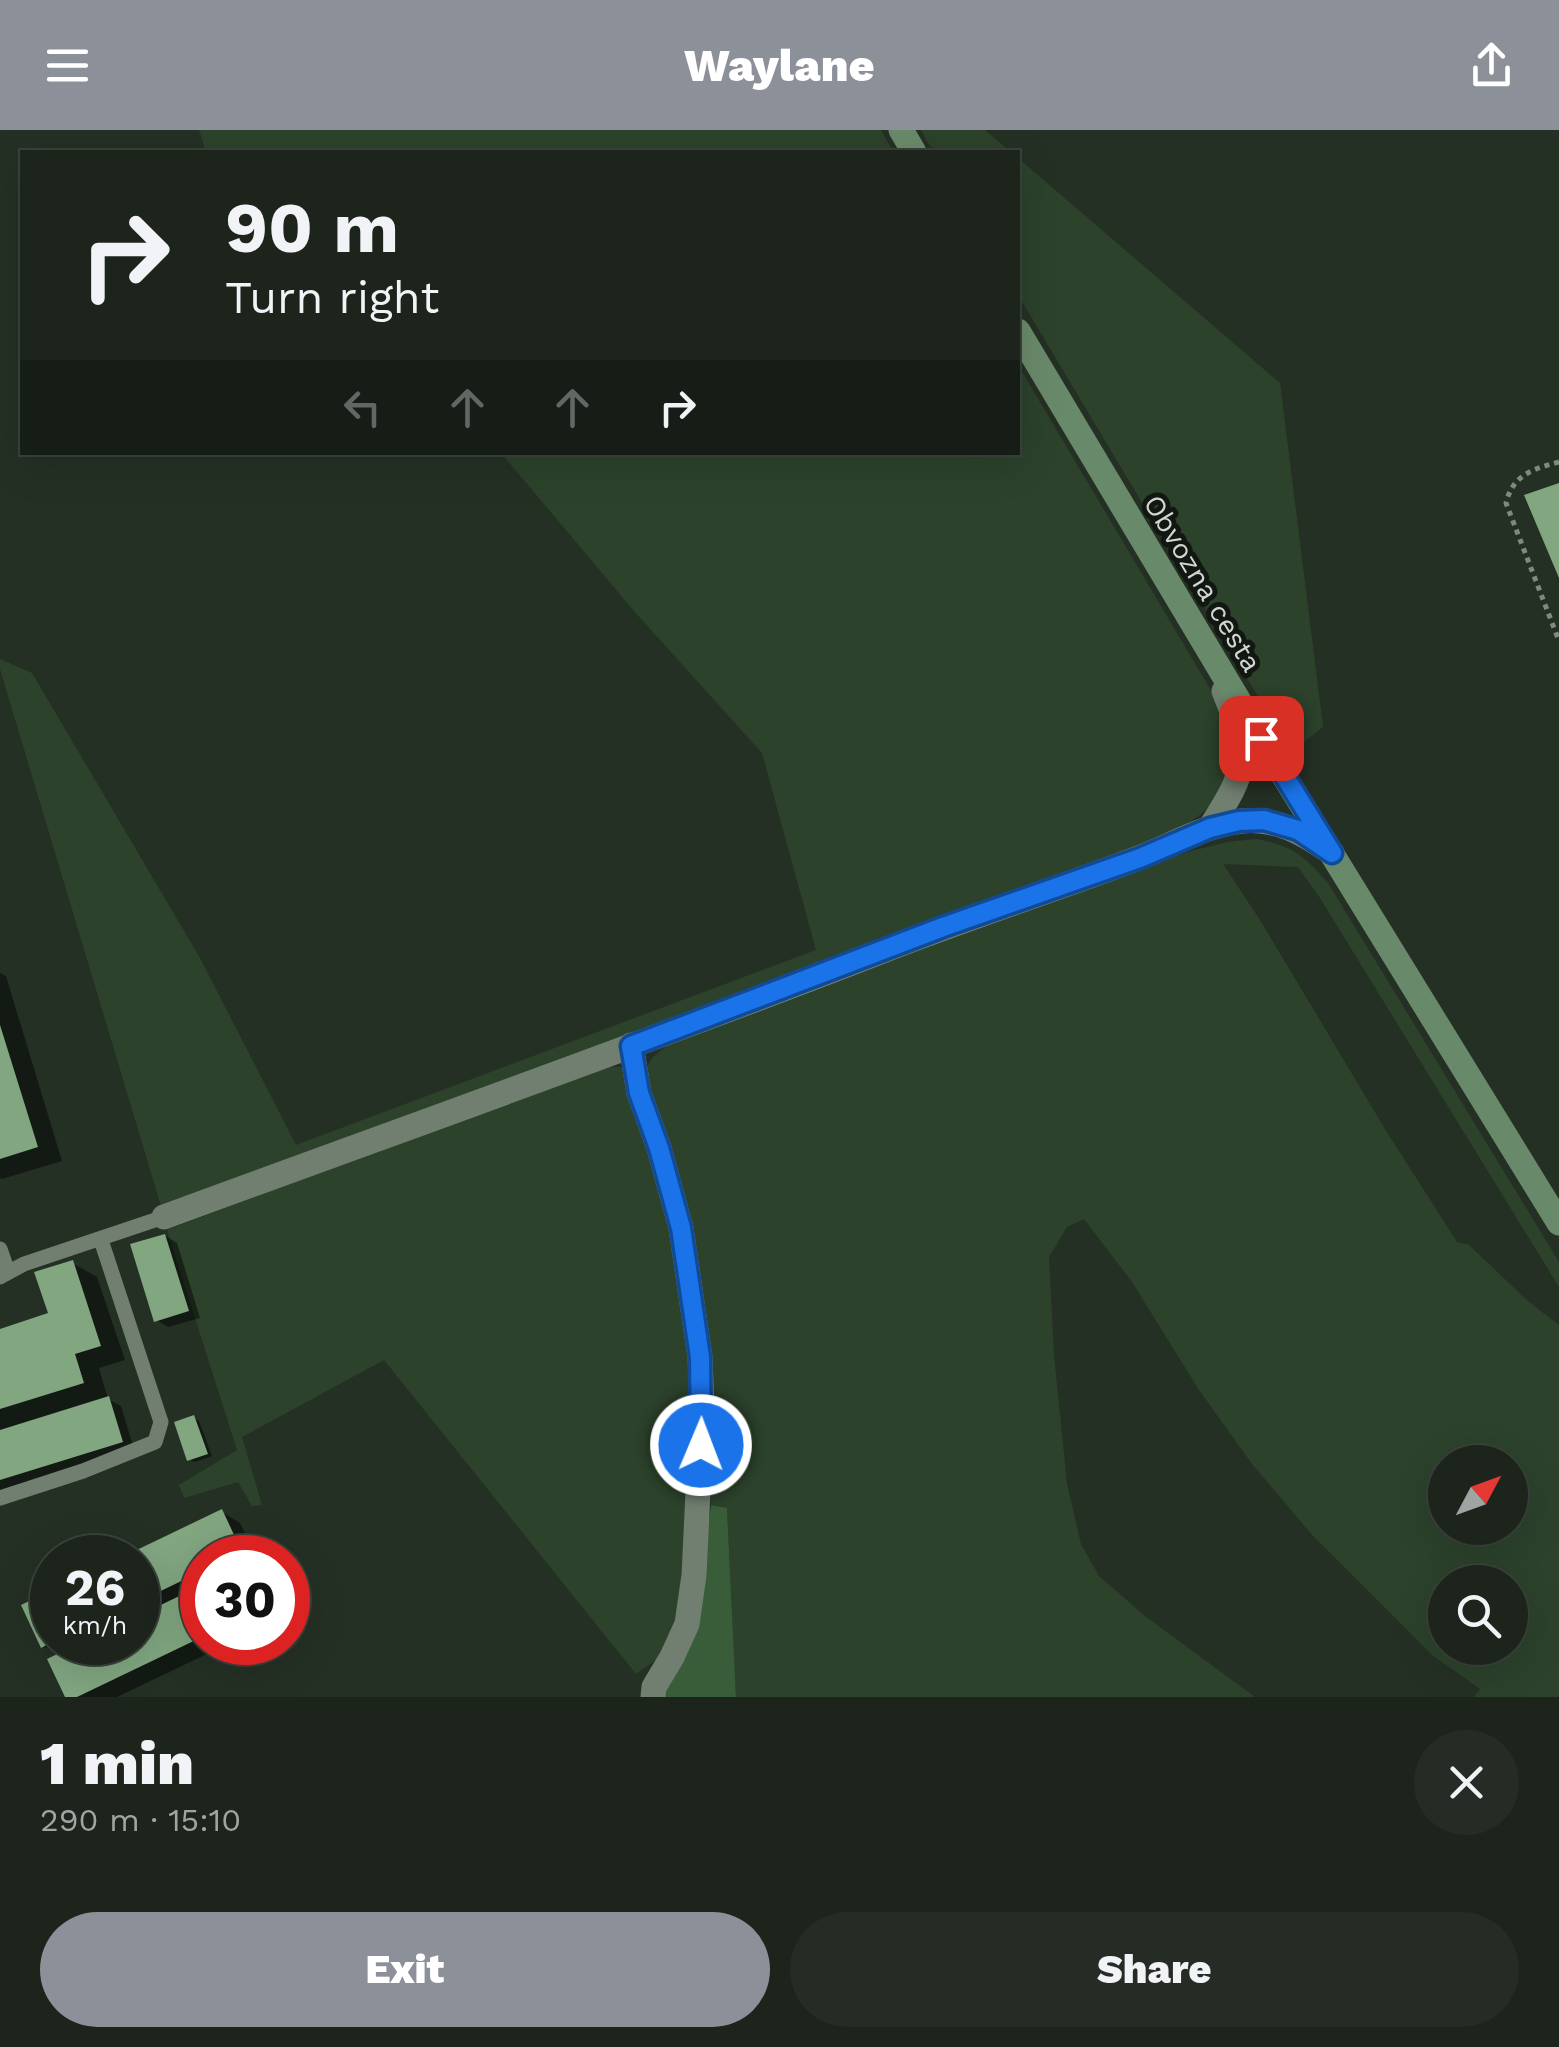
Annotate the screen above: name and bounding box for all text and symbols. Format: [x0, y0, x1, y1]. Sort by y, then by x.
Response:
icon: menu [40, 38, 95, 93]
icon: share [1464, 38, 1519, 93]
text: Waylane [684, 39, 875, 92]
text: 90 m [225, 187, 399, 269]
icon: right [60, 190, 190, 320]
text: Turn right [225, 271, 439, 324]
icon: left [335, 380, 390, 435]
icon: ahead [440, 380, 495, 435]
icon: ahead [545, 380, 600, 435]
icon: right [650, 380, 705, 435]
street label: Obvozna cesta [1137, 489, 1268, 678]
pin [1219, 696, 1304, 781]
icon: arrive [1234, 711, 1289, 766]
position arrow [649, 1393, 753, 1497]
north arrow [1428, 1445, 1528, 1545]
map controls [1428, 1445, 1528, 1665]
speed limit sign: 30 [180, 1535, 310, 1665]
text: 26 [65, 1558, 125, 1617]
button: search [1428, 1565, 1528, 1665]
text: km/h [63, 1611, 127, 1640]
text: 1 min [40, 1728, 194, 1799]
button: close [1414, 1730, 1519, 1835]
text: 290 m · 15:10 [40, 1801, 241, 1839]
button: Exit [40, 1912, 770, 2027]
button: Share [790, 1912, 1519, 2027]

